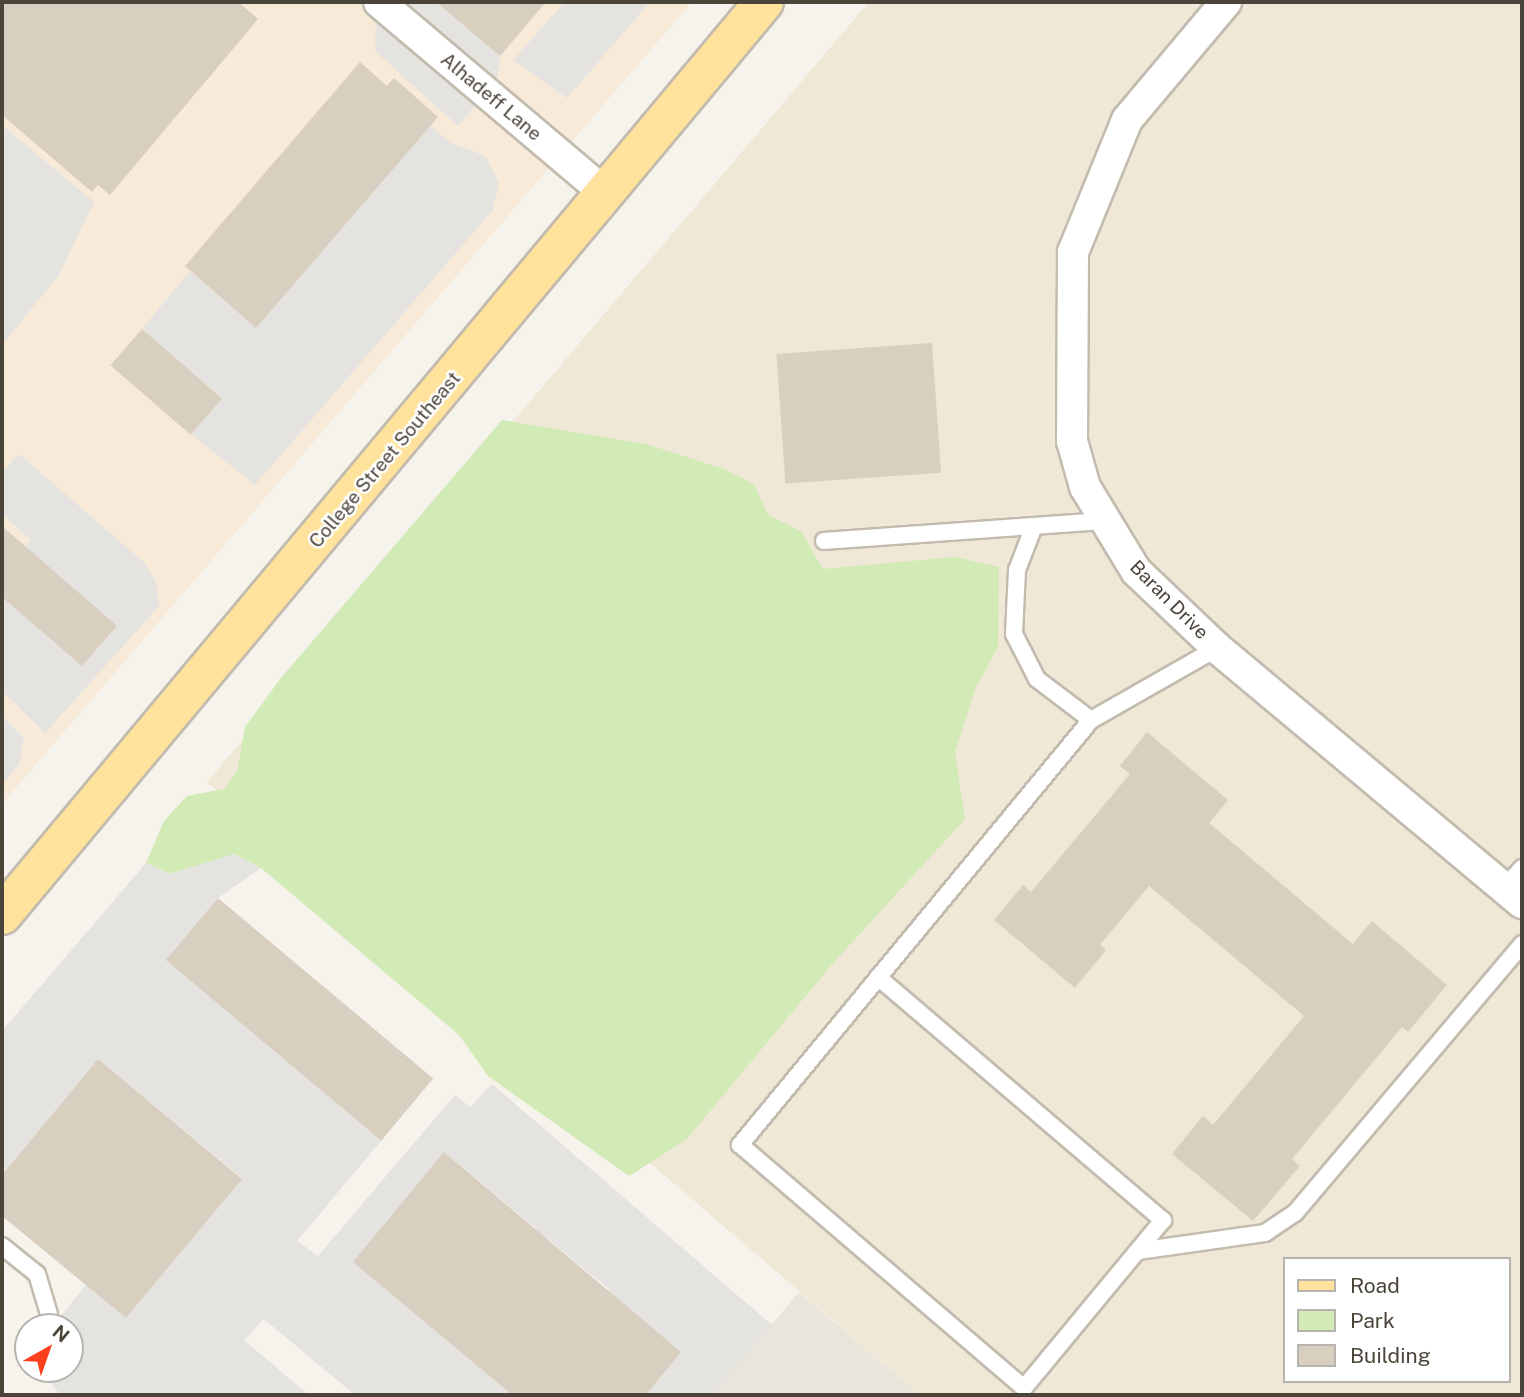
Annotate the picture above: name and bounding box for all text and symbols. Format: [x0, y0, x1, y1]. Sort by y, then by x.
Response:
street label: Alhadeff Lane [436, 48, 546, 146]
street label: College Street Southeast [305, 367, 465, 553]
street label: Baran Drive [1125, 556, 1213, 644]
legend [1282, 1257, 1510, 1383]
text: Road [1350, 1273, 1400, 1298]
text: Park [1350, 1308, 1395, 1333]
north arrow [14, 1313, 84, 1383]
text: N [48, 1320, 74, 1347]
text: Building [1350, 1343, 1431, 1368]

